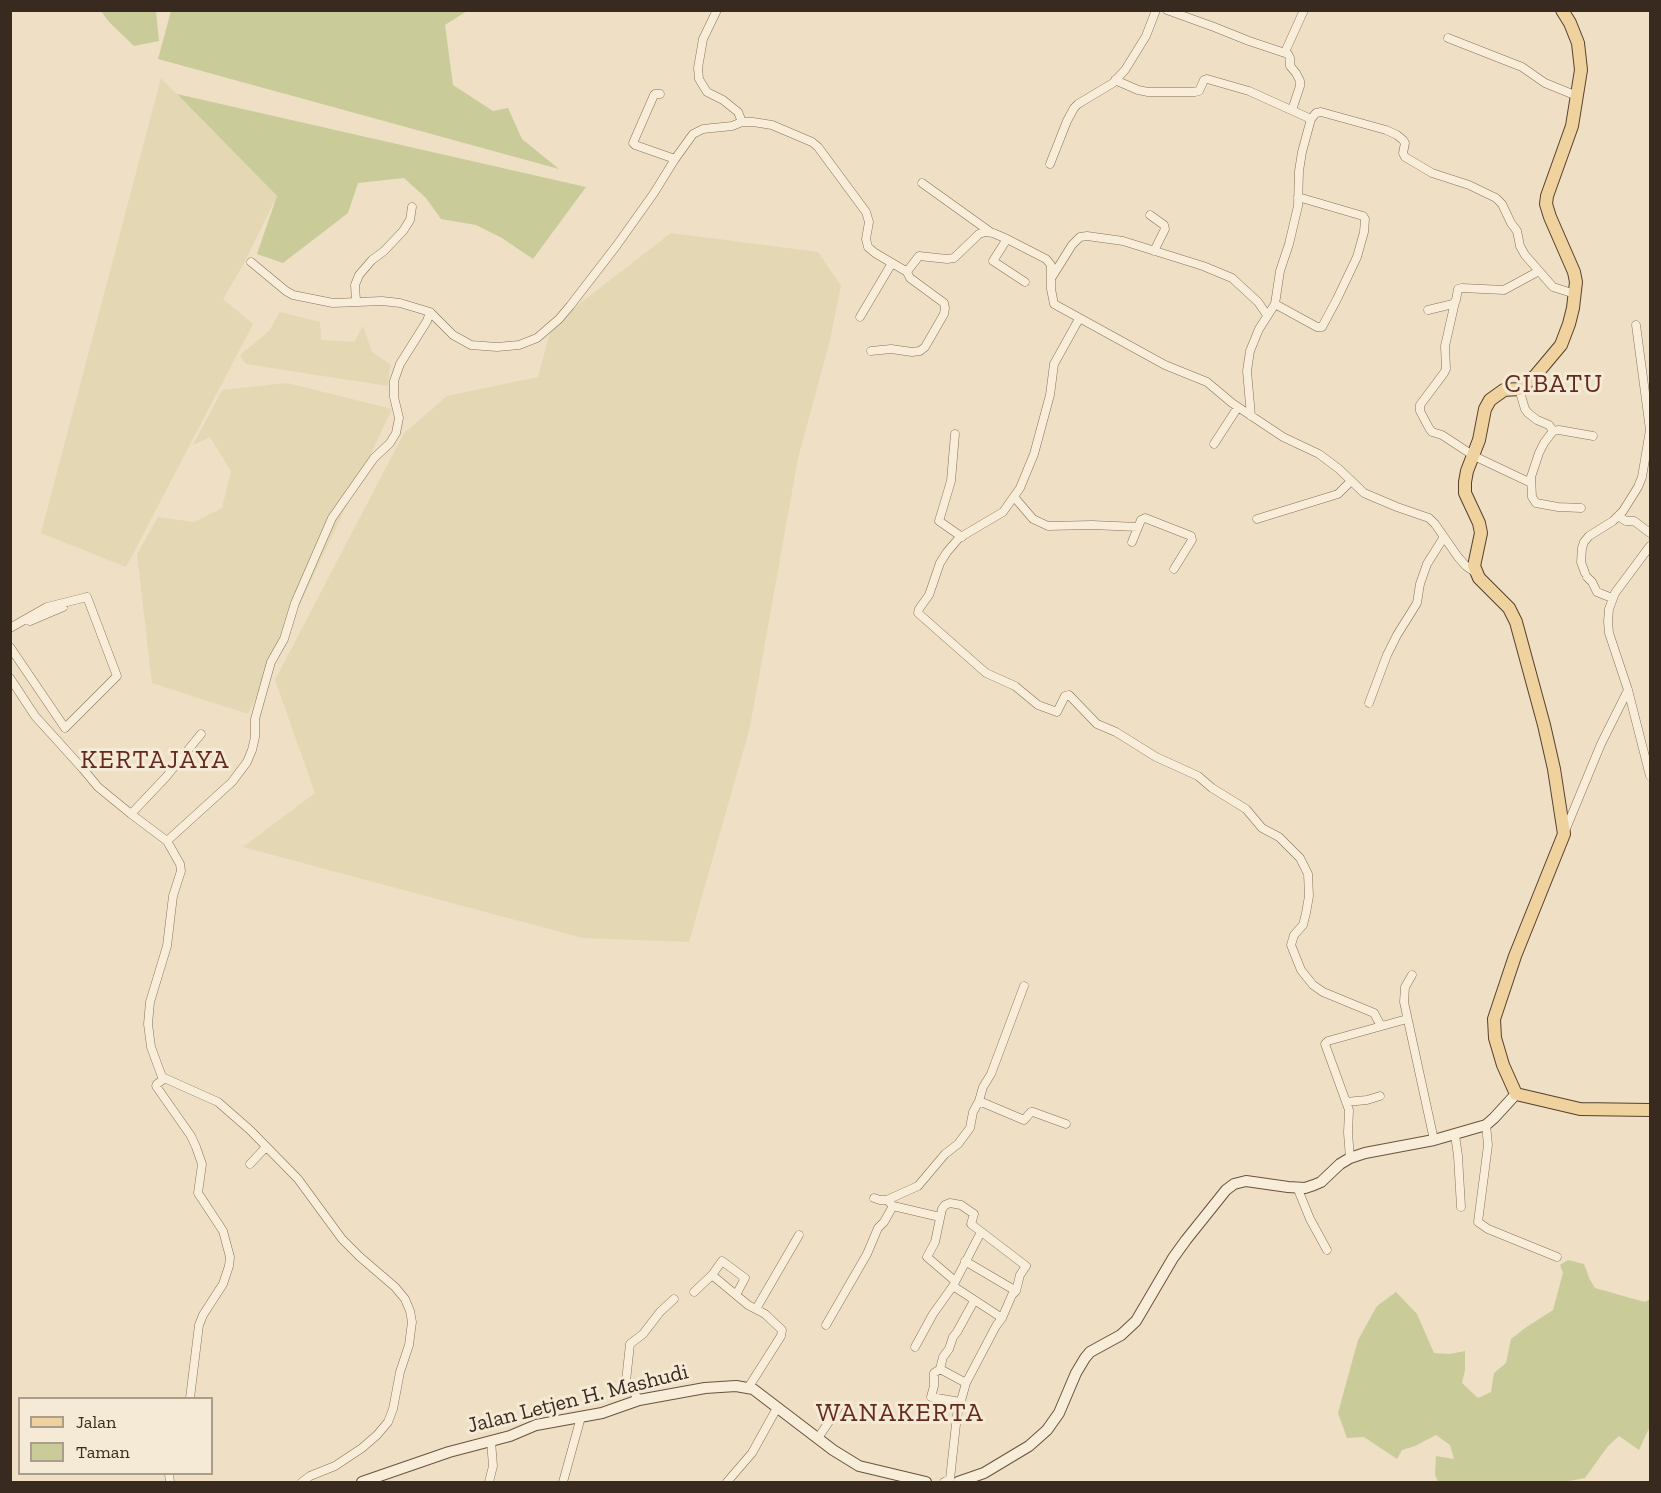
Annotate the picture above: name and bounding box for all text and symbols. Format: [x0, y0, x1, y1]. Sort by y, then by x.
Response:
district label: CIBATU [1504, 369, 1604, 401]
district label: KERTAJAYA [80, 745, 230, 777]
street label: Jalan Letjen H. Mashudi [465, 1359, 691, 1439]
legend [18, 1397, 213, 1475]
district label: WANAKERTA [816, 1398, 984, 1430]
text: Jalan [76, 1411, 116, 1433]
text: Taman [76, 1441, 130, 1463]

